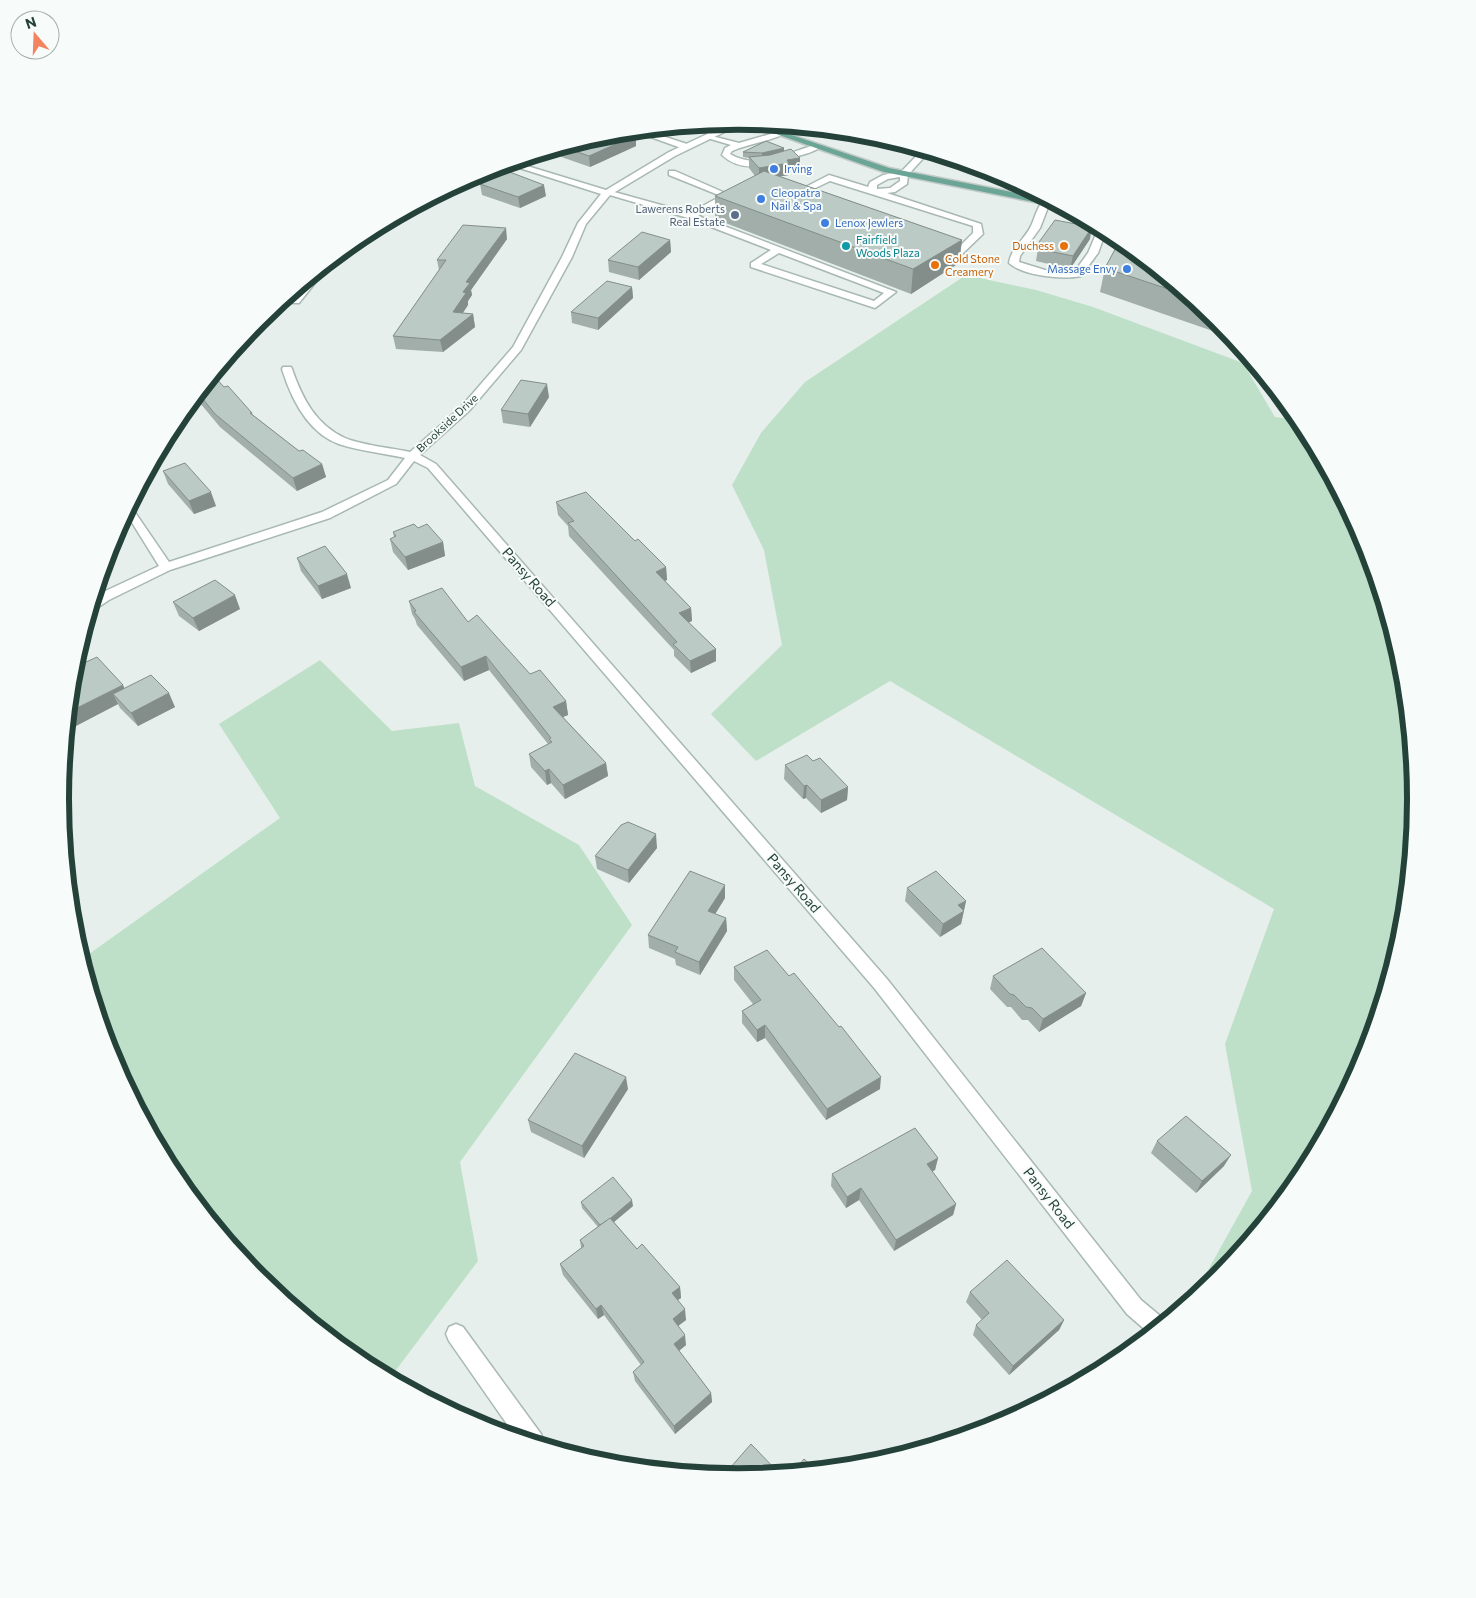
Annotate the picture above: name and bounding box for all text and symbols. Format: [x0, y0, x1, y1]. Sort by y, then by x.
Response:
north arrow [10, 10, 60, 60]
text: N [23, 12, 38, 32]
place label: Irving [784, 162, 812, 175]
marker: Irving [768, 163, 780, 175]
place label: Cleopatra Nail & Spa [771, 186, 822, 212]
marker: Cleopatra Nail & Spa [755, 193, 767, 205]
place label: Lawerens Roberts Real Estate [635, 202, 725, 228]
marker: Lawerens Roberts Real Estate [729, 209, 741, 221]
place label: Lenox Jewlers [835, 216, 903, 230]
marker: Lenox Jewlers [819, 217, 831, 229]
place label: Fairfield Woods Plaza [856, 233, 920, 259]
place label: Duchess [1012, 239, 1054, 252]
marker: Fairfield Woods Plaza [840, 240, 852, 252]
marker: Duchess [1058, 240, 1070, 252]
place label: Cold Stone Creamery [945, 252, 1000, 278]
marker: Cold Stone Creamery [929, 259, 941, 271]
place label: Massage Envy [1047, 262, 1117, 275]
marker: Massage Envy [1121, 263, 1133, 275]
street label: Brookside Drive [413, 391, 480, 454]
street label: Pansy Road [499, 544, 560, 610]
street label: Pansy Road [764, 850, 825, 916]
street label: Pansy Road [1020, 1164, 1079, 1232]

